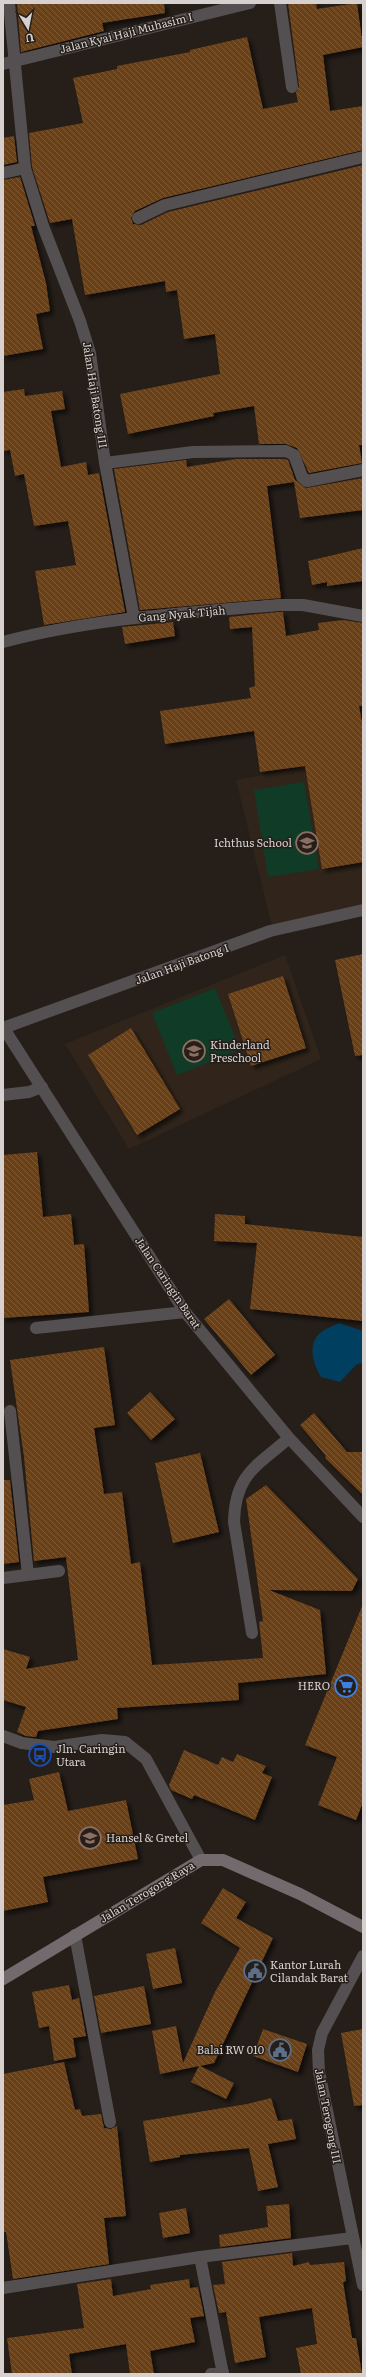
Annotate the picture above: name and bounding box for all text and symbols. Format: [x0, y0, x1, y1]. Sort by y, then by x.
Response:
north arrow [8, 8, 48, 48]
street label: Jalan Kyai Haji Muhasim I [58, 8, 194, 56]
text: U [24, 30, 36, 48]
street label: Jalan Haji Batong III [80, 340, 112, 449]
street label: Gang Nyak Tijah [138, 601, 226, 625]
school or university icon: Ichthus School [294, 830, 320, 856]
place label: Ichthus School [214, 834, 292, 850]
street label: Jalan Haji Batong I [133, 939, 231, 987]
place label: Kinderland Preschool [210, 1036, 270, 1065]
school or university icon: Kinderland Preschool [181, 1038, 207, 1064]
street label: Jalan Caringin Barat [132, 1233, 206, 1332]
supermarket icon: HERO [333, 1673, 359, 1699]
place label: HERO [298, 1677, 330, 1693]
place label: Jln. Caringin Utara [56, 1740, 126, 1769]
bus stop icon: Jln. Caringin Utara [27, 1742, 53, 1768]
school or university icon: Hansel & Gretel [77, 1825, 103, 1851]
place label: Hansel & Gretel [106, 1829, 189, 1845]
street label: Jalan Terogong Raya [96, 1856, 197, 1926]
place label: Kantor Lurah Cilandak Barat [270, 1956, 349, 1985]
public building icon: Kantor Lurah Cilandak Barat [242, 1958, 268, 1984]
public building icon: Balai RW 010 [267, 2037, 293, 2063]
place label: Balai RW 010 [197, 2041, 264, 2057]
street label: Jalan Terogong III [312, 2067, 346, 2165]

